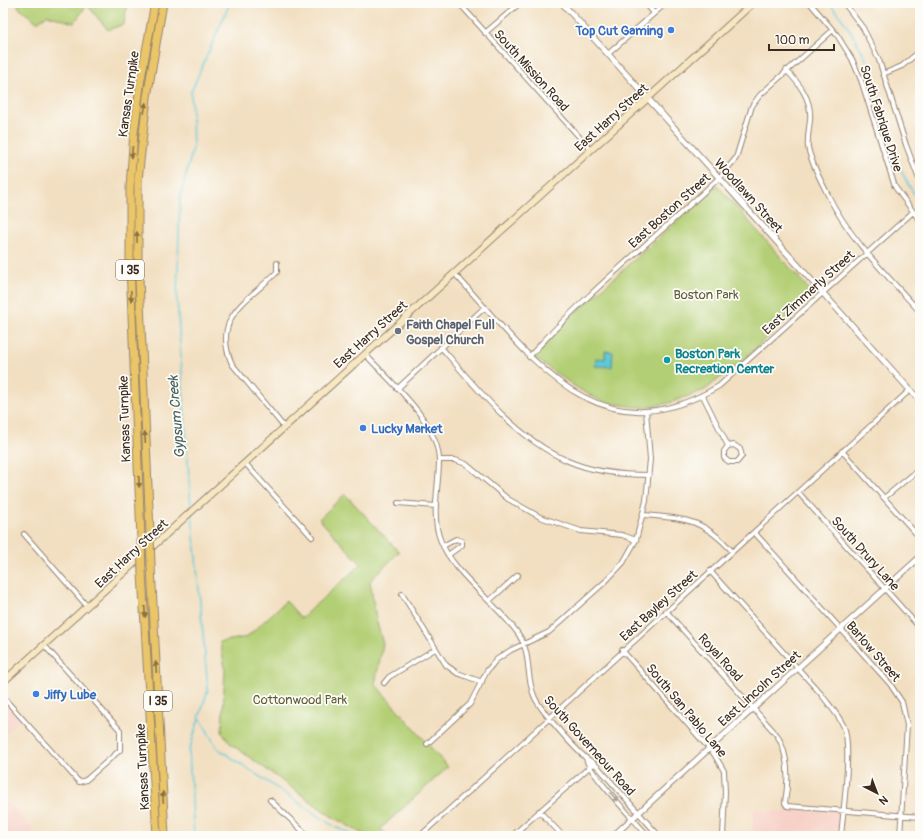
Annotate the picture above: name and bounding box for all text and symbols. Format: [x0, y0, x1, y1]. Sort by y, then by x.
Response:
place label: Top Cut Gaming [574, 23, 663, 39]
marker: Top Cut Gaming [666, 25, 676, 35]
street label: South Mission Road [490, 26, 572, 115]
scale bar [769, 26, 834, 52]
text: 100 m [775, 33, 810, 48]
street label: Kansas Turnpike [115, 50, 143, 138]
street label: South Fabrique Drive [856, 63, 906, 174]
street label: East Harry Street [571, 80, 652, 155]
one-way arrow [142, 101, 148, 114]
one-way arrow [129, 146, 135, 158]
street label: Woodlawn Street [711, 155, 786, 237]
street label: East Boston Street [626, 169, 714, 252]
one-way arrow [134, 230, 140, 243]
street label: East Zimmerly Street [759, 247, 859, 338]
road number: I 35 [116, 260, 144, 280]
park label: Boston Park [673, 287, 739, 303]
one-way arrow [128, 290, 135, 302]
street label: East Harry Street [330, 297, 411, 372]
place label: Faith Chapel Full Gospel Church [406, 317, 495, 348]
marker: Faith Chapel Full Gospel Church [393, 326, 403, 336]
place label: Boston Park Recreation Center [675, 346, 775, 377]
marker: Boston Park Recreation Center [662, 355, 672, 365]
water label: Gypsum Creek [164, 374, 189, 459]
street label: Kansas Turnpike [115, 375, 135, 463]
place label: Lucky Market [371, 421, 443, 437]
marker: Lucky Market [358, 423, 368, 433]
one-way arrow [142, 431, 149, 443]
one-way arrow [136, 476, 142, 489]
street label: South Drury Lane [828, 513, 903, 595]
street label: East Harry Street [92, 515, 172, 592]
street label: East Bayley Street [617, 566, 701, 645]
one-way arrow [141, 606, 148, 618]
street label: Barlow Street [843, 618, 904, 686]
street label: Royal Road [695, 630, 746, 685]
street label: East Lincoln Street [715, 647, 805, 730]
one-way arrow [153, 660, 159, 673]
street label: South San Pablo Lane [642, 661, 730, 761]
place label: Jiffy Lube [44, 687, 97, 703]
marker: Jiffy Lube [31, 689, 41, 699]
road number: I 35 [144, 691, 172, 711]
park label: Cottonwood Park [253, 692, 348, 708]
street label: South Governeour Road [540, 692, 639, 799]
street label: Kansas Turnpike [133, 723, 153, 811]
north arrow [857, 773, 897, 813]
one-way arrow [160, 790, 166, 803]
one-way arrow [609, 792, 619, 802]
text: N [876, 793, 890, 808]

